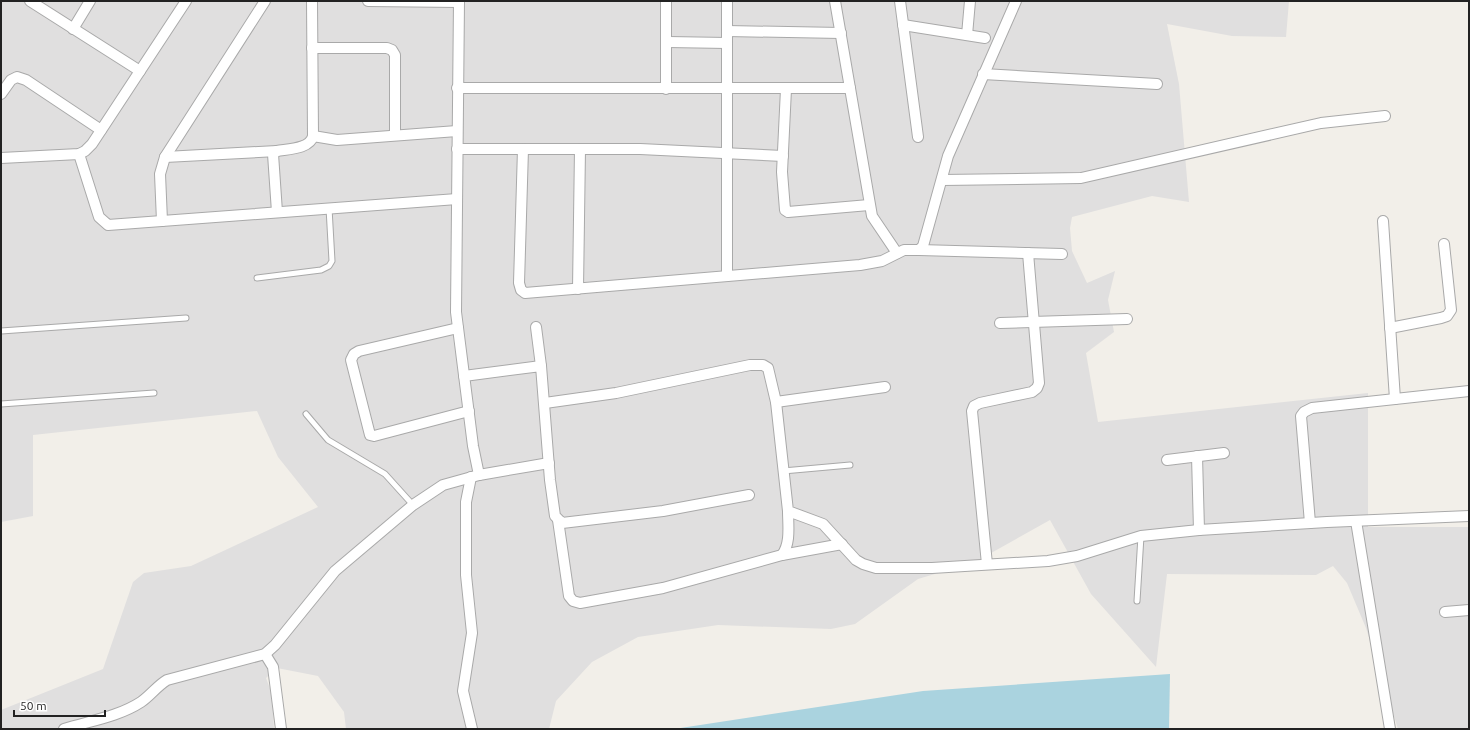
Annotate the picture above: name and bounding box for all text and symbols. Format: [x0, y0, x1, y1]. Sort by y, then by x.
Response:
scale bar [14, 692, 105, 718]
text: 50 m [20, 699, 47, 712]

